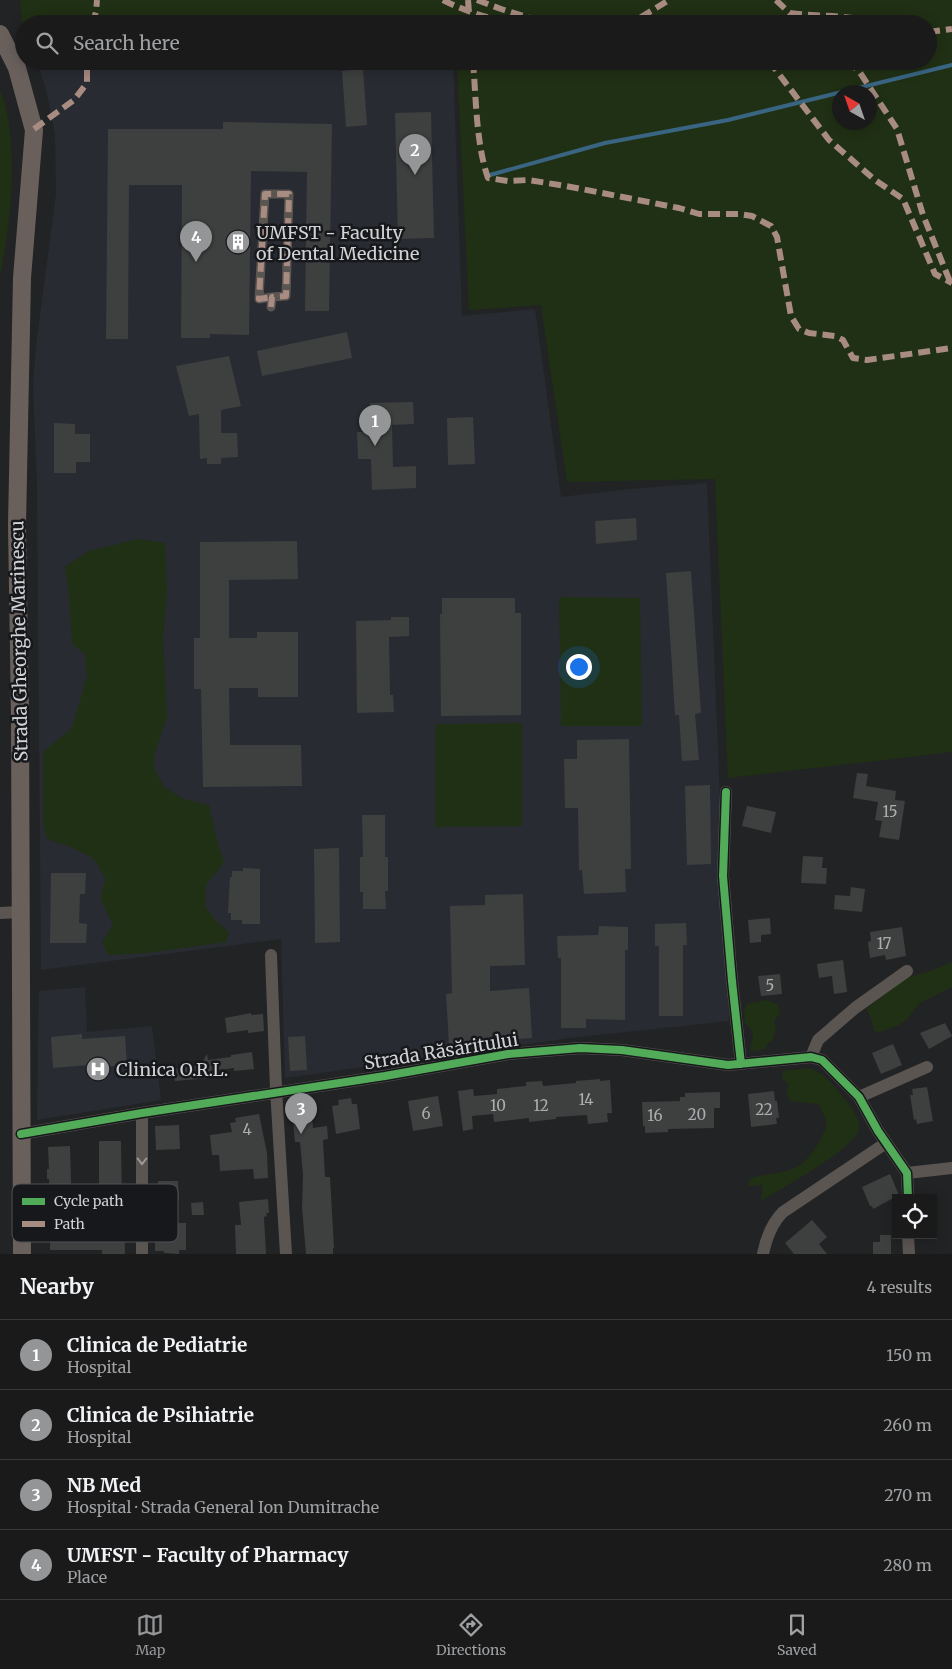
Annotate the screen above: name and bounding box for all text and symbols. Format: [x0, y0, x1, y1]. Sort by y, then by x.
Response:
search box [15, 15, 937, 70]
icon: search [33, 29, 61, 57]
text: Search here [73, 31, 180, 55]
north arrow [832, 85, 877, 130]
pin: 2 [399, 134, 431, 175]
pin: 4 [180, 221, 212, 262]
place label: UMFST - Faculty of Dental Medicine [256, 221, 419, 265]
building icon: UMFST - Faculty of Dental Medicine [225, 229, 251, 255]
pin: 1 [359, 405, 391, 446]
street label: Strada Gheorghe Marinescu [5, 520, 33, 762]
your location [566, 654, 592, 680]
house number: 15 [882, 802, 898, 821]
house number: 17 [877, 934, 892, 953]
house number: 5 [766, 976, 774, 995]
street label: Strada Răsăritului [362, 1027, 520, 1075]
hospital icon: Clinica O.R.L. [85, 1056, 111, 1082]
place label: Clinica O.R.L. [116, 1058, 228, 1081]
house number: 14 [578, 1090, 594, 1109]
pin: 3 [285, 1093, 317, 1134]
house number: 10 [490, 1096, 506, 1115]
house number: 12 [533, 1096, 549, 1115]
house number: 22 [755, 1100, 773, 1119]
house number: 6 [421, 1104, 431, 1123]
house number: 20 [688, 1105, 706, 1124]
house number: 16 [647, 1106, 663, 1125]
house number: 4 [242, 1120, 252, 1139]
one-way arrow [137, 1158, 147, 1166]
legend [12, 1184, 178, 1242]
text: Cycle path [54, 1192, 124, 1210]
map controls [892, 1194, 937, 1239]
button: locate [892, 1194, 937, 1239]
text: Path [54, 1215, 85, 1233]
text: Nearby [20, 1273, 94, 1300]
text: 4 results [866, 1277, 932, 1297]
text: Clinica de Pediatrie [67, 1333, 247, 1357]
text: 1 [32, 1345, 40, 1365]
text: 150 m [886, 1345, 932, 1365]
text: Hospital [67, 1357, 131, 1377]
text: Clinica de Psihiatrie [67, 1403, 254, 1427]
text: 2 [31, 1415, 41, 1435]
text: 260 m [883, 1415, 932, 1435]
text: Hospital [67, 1427, 131, 1447]
text: NB Med [67, 1473, 141, 1497]
text: 3 [31, 1485, 41, 1505]
text: 270 m [884, 1485, 932, 1505]
text: Hospital · Strada General Ion Dumitrache [67, 1497, 379, 1517]
text: UMFST - Faculty of Pharmacy [67, 1543, 349, 1567]
text: 4 [31, 1555, 41, 1575]
text: 280 m [883, 1555, 932, 1575]
text: Place [67, 1567, 107, 1587]
tab: Map [135, 1611, 165, 1659]
tab: Directions [436, 1611, 506, 1659]
tab: Saved [777, 1611, 817, 1659]

